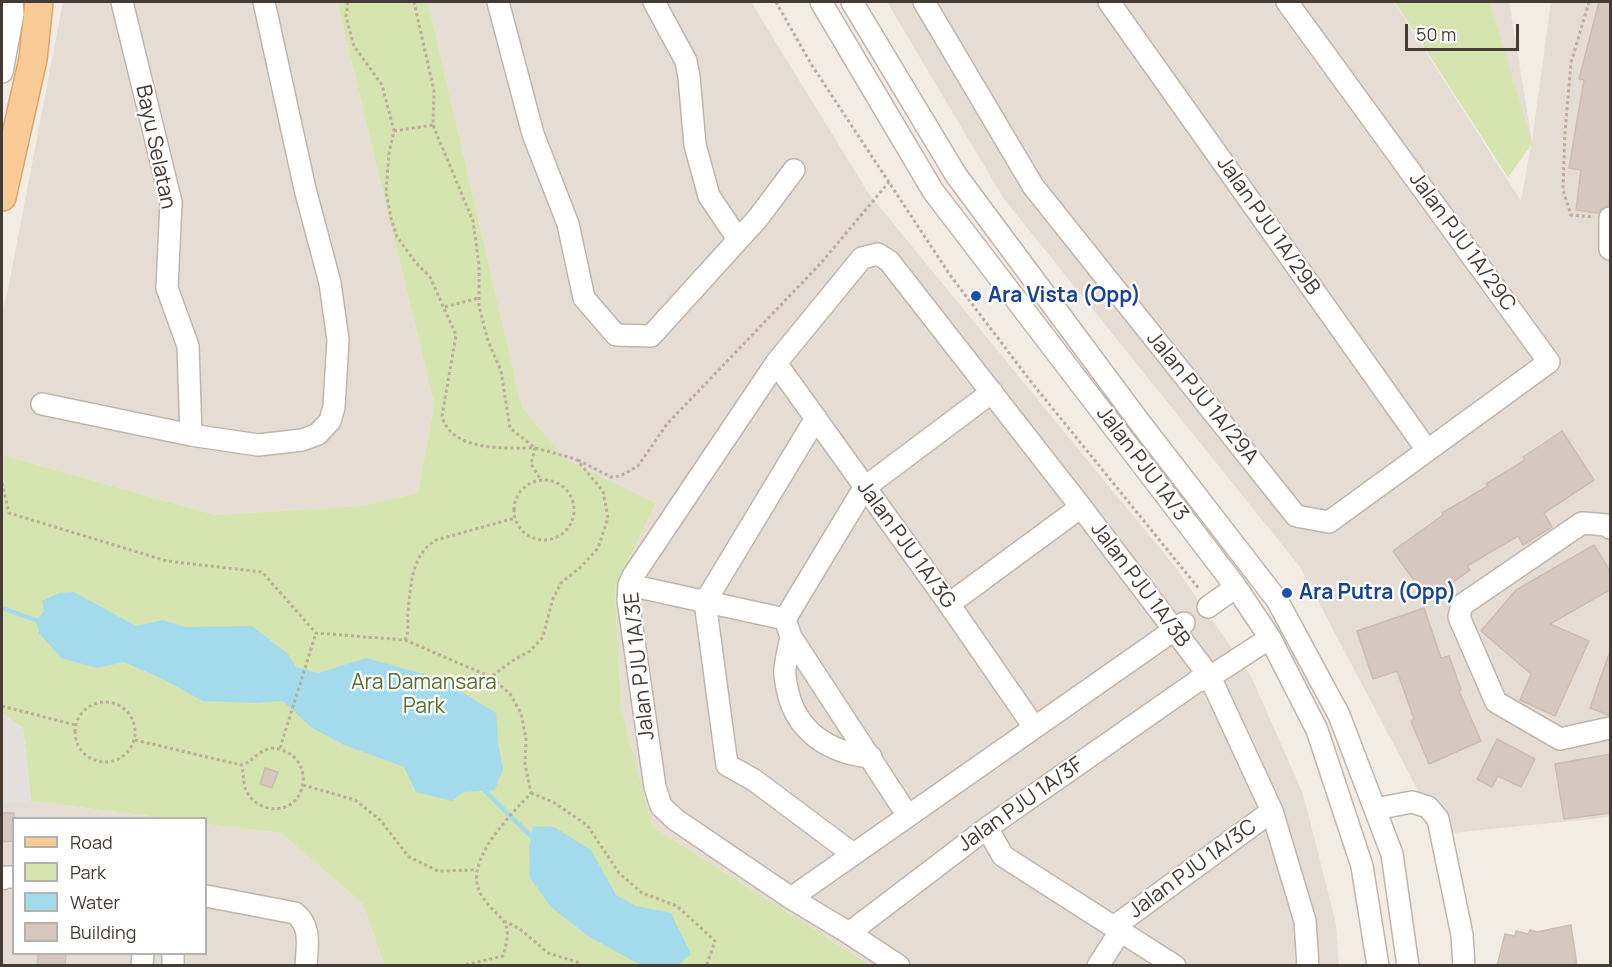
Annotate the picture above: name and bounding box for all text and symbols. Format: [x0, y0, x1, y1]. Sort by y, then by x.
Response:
scale bar [1408, 12, 1522, 50]
text: 50 m [1416, 22, 1456, 46]
street label: Bayu Selatan [130, 83, 180, 211]
street label: Jalan PJU 1A/29B [1211, 152, 1325, 300]
street label: Jalan PJU 1A/29C [1403, 168, 1521, 316]
place label: Ara Vista (Opp) [988, 283, 1141, 309]
marker: Ara Vista (Opp) [969, 289, 983, 303]
street label: Jalan PJU 1A/29A [1141, 327, 1263, 469]
street label: Jalan PJU 1A/3 [1091, 402, 1193, 526]
street label: Jalan PJU 1A/3G [851, 476, 961, 614]
street label: Jalan PJU 1A/3B [1085, 518, 1195, 652]
place label: Ara Putra (Opp) [1299, 580, 1456, 606]
marker: Ara Putra (Opp) [1280, 586, 1294, 600]
street label: Jalan PJU 1A/3E [620, 591, 660, 741]
park label: Ara Damansara Park [351, 670, 497, 720]
street label: Jalan PJU 1A/3F [953, 752, 1089, 858]
street label: Jalan PJU 1A/3C [1124, 814, 1262, 924]
legend [12, 817, 207, 955]
text: Road [70, 830, 113, 854]
text: Park [70, 860, 106, 884]
text: Water [70, 890, 120, 914]
text: Building [70, 920, 136, 944]

